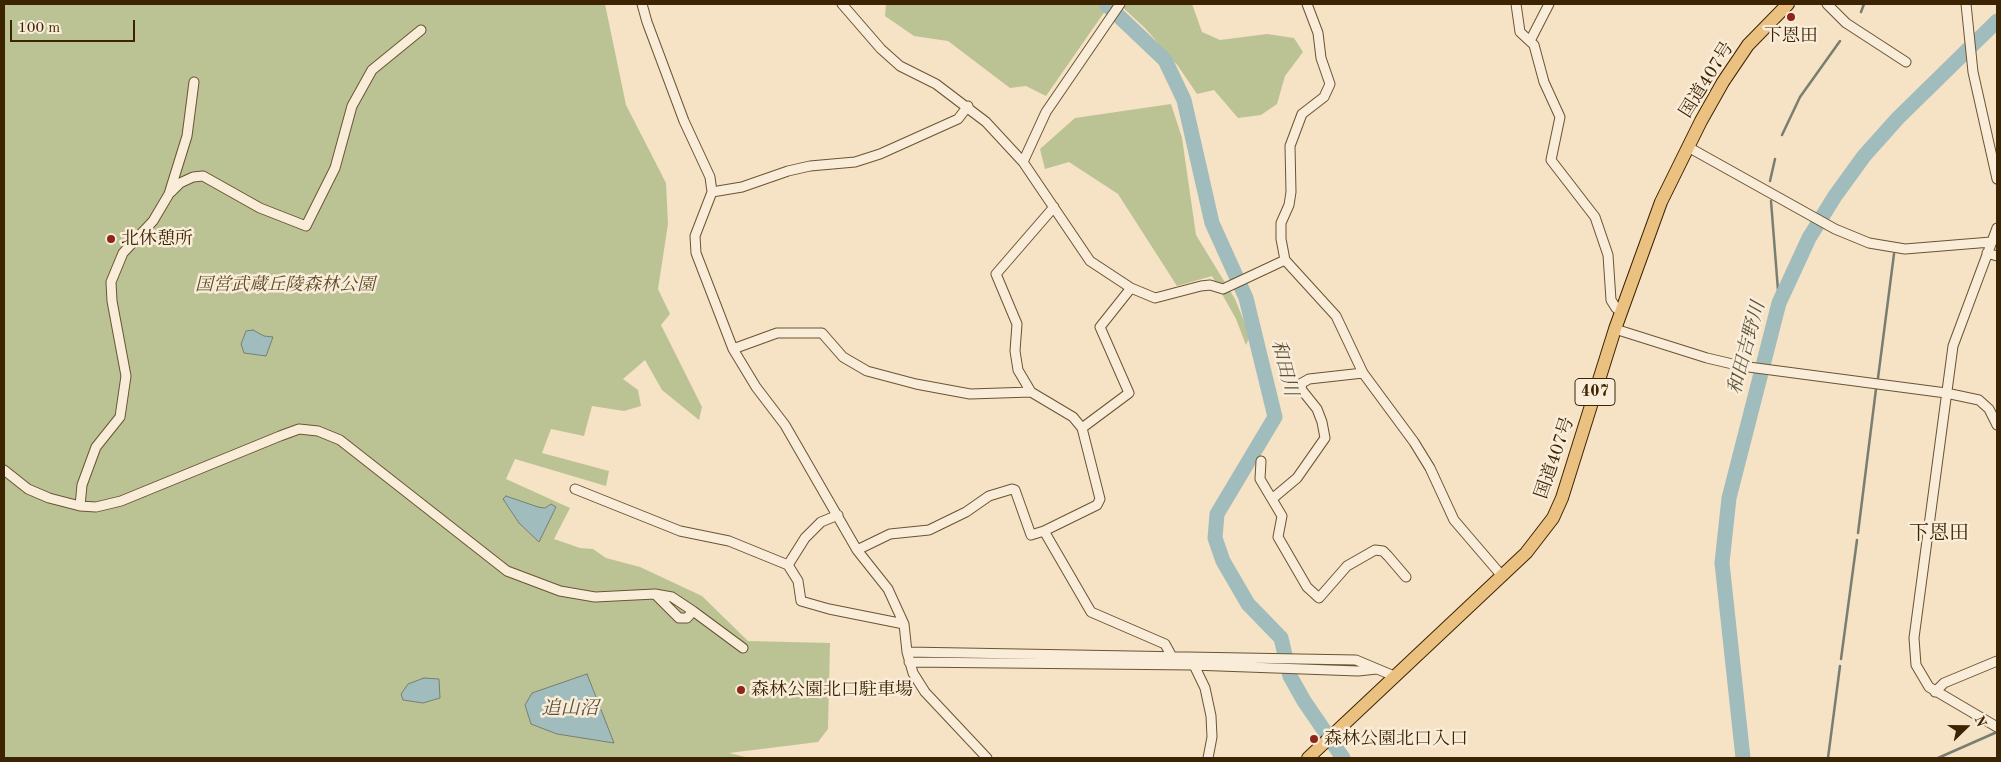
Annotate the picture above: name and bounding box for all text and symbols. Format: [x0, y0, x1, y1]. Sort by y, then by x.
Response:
scale bar [12, 10, 138, 42]
marker: 下恩田 [1785, 11, 1797, 23]
text: 100 m [18, 21, 60, 36]
place label: 下恩田 [1764, 25, 1818, 47]
street label: 国道407号 [1675, 38, 1739, 122]
place label: 北休憩所 [121, 228, 193, 250]
marker: 北休憩所 [105, 233, 117, 245]
park label: 国営武蔵丘陵森林公園 [195, 274, 375, 296]
water label: 和田吉野川 [1724, 299, 1770, 397]
water label: 和田川 [1266, 338, 1302, 398]
road number: 407 [1575, 378, 1615, 406]
street label: 国道407号 [1531, 414, 1579, 502]
district label: 下恩田 [1909, 522, 1969, 546]
place label: 森林公園北口駐車場 [751, 679, 913, 701]
marker: 森林公園北口駐車場 [735, 684, 747, 696]
water label: 追山沼 [542, 698, 598, 720]
north arrow [1941, 702, 1991, 752]
text: N [1971, 714, 1988, 729]
place label: 森林公園北口入口 [1324, 728, 1468, 750]
marker: 森林公園北口入口 [1308, 733, 1320, 745]

